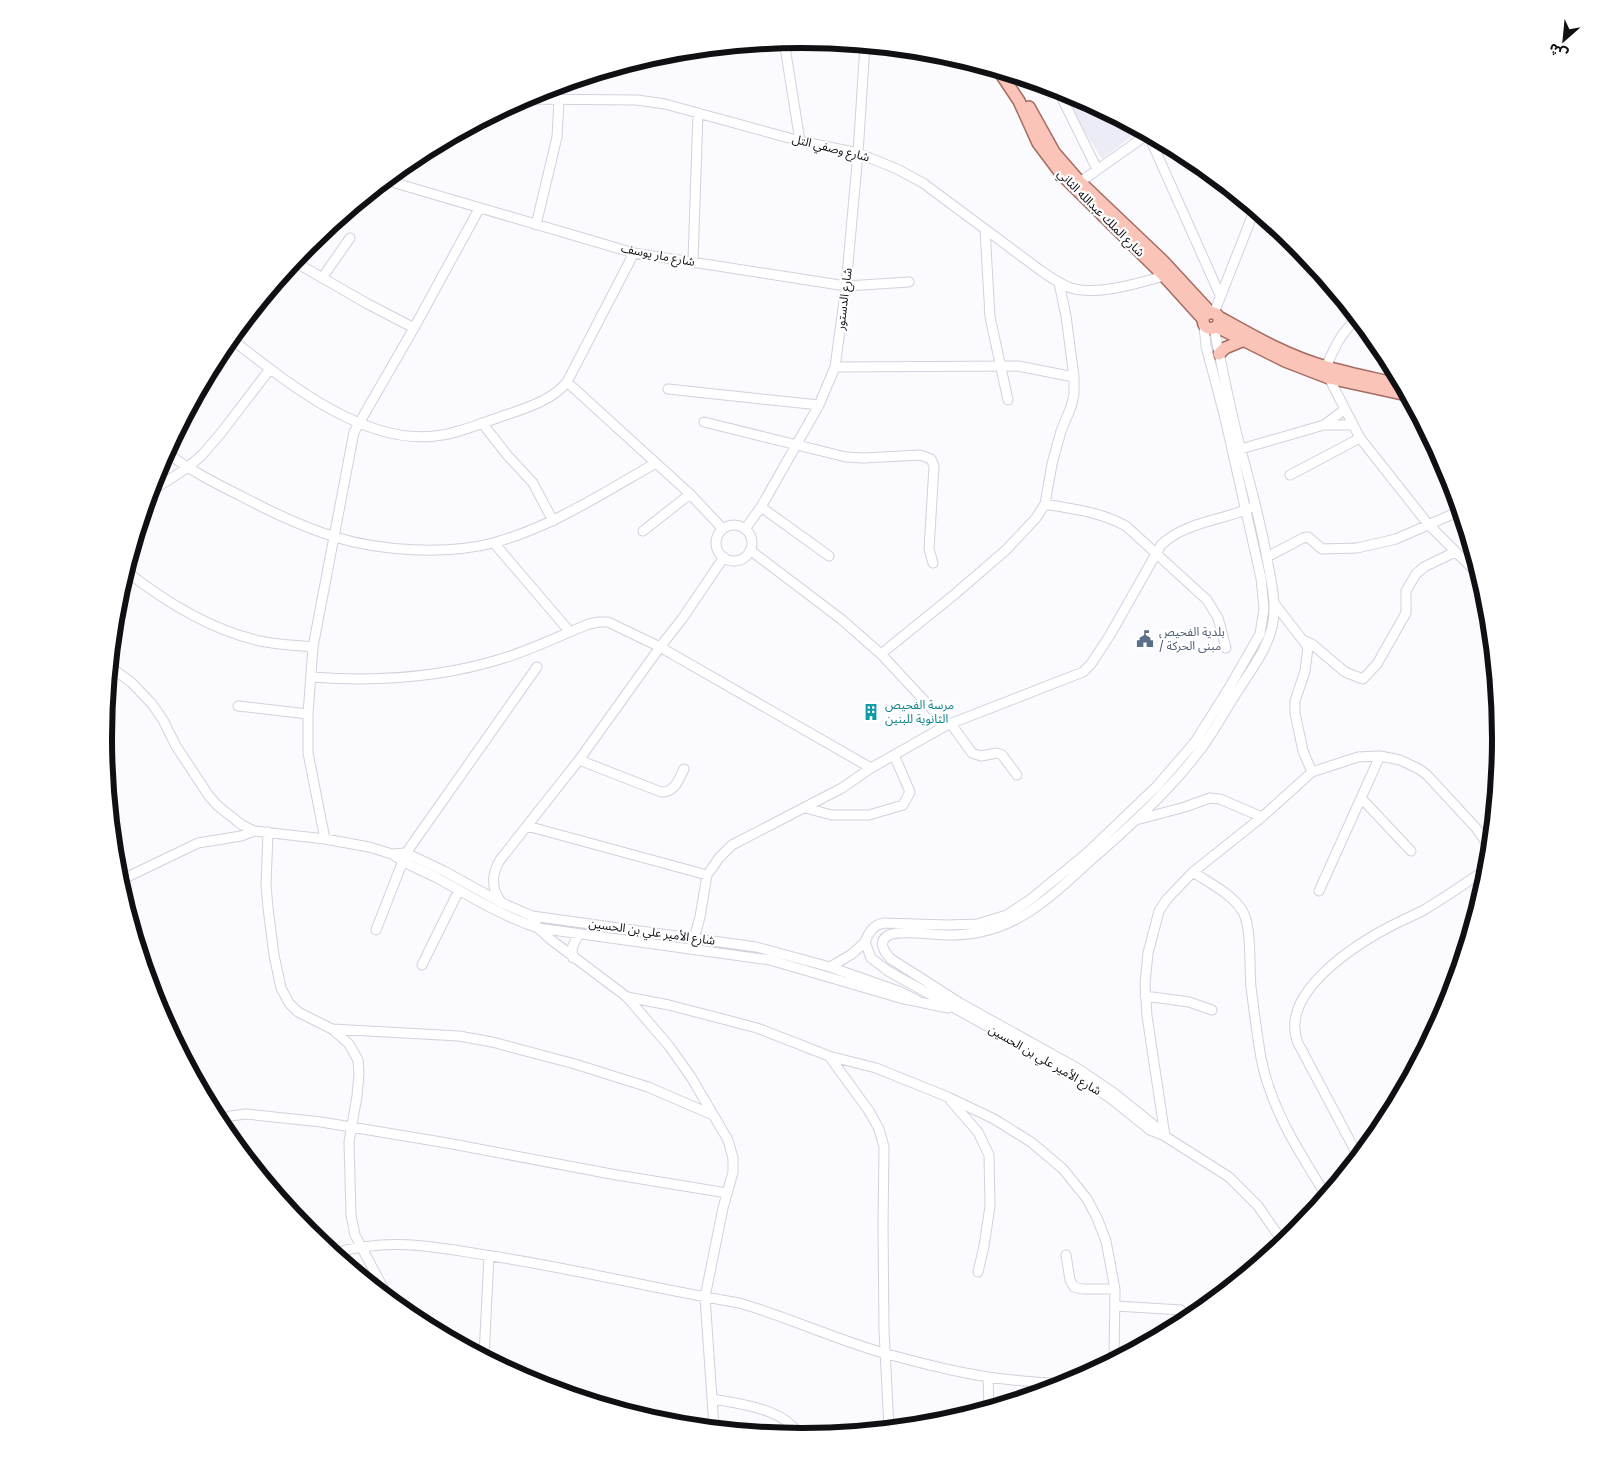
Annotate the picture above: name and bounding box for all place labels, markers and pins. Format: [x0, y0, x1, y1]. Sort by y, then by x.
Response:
place label: بلدية الفحيص / مبنى الحركة [1159, 624, 1225, 653]
public building icon: بلدية الفحيص / مبنى الحركة [1135, 629, 1155, 649]
place label: مرسة الفحيص الثانوية للبنين [885, 697, 954, 726]
building icon: مرسة الفحيص الثانوية للبنين [861, 702, 881, 722]

